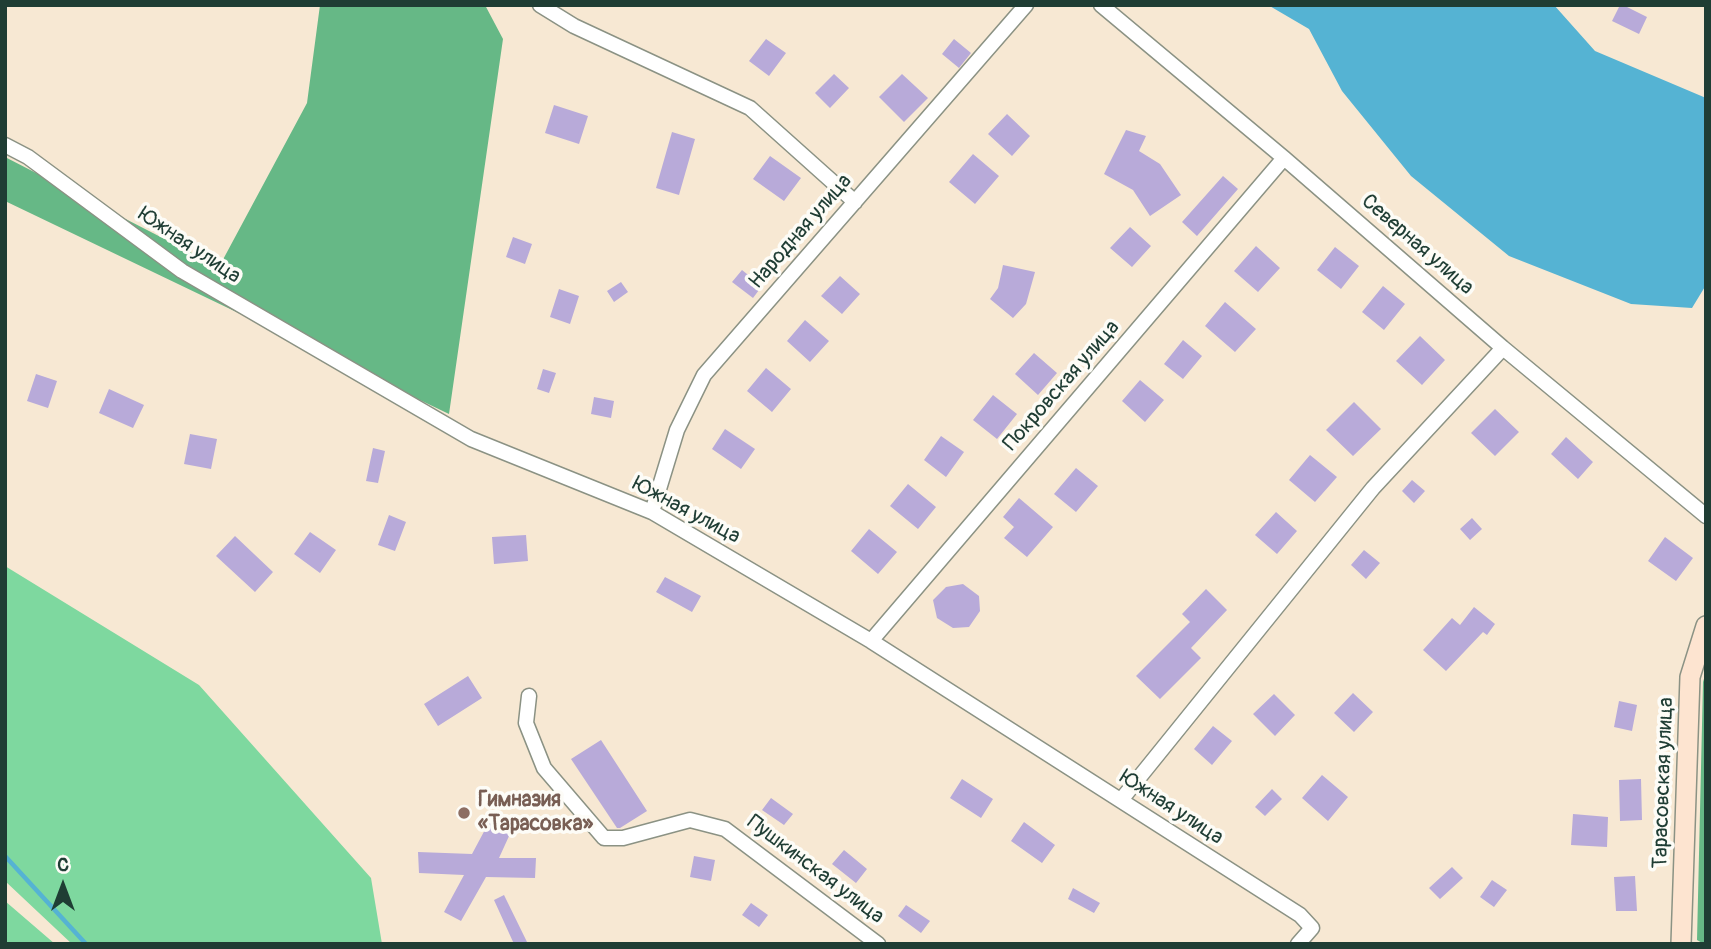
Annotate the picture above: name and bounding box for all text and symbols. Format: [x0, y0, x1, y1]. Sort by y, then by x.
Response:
street label: Народная улица [744, 169, 858, 295]
street label: Северная улица [1356, 189, 1478, 301]
street label: Южная улица [133, 202, 245, 290]
street label: Покровская улица [999, 316, 1125, 456]
street label: Южная улица [628, 472, 744, 550]
street label: Тарасовская улица [1648, 697, 1680, 869]
street label: Южная улица [1114, 765, 1228, 851]
place label: Гимназия «Тарасовка» [478, 788, 593, 838]
marker: Гимназия «Тарасовка» [456, 805, 472, 821]
street label: Пушкинская улица [741, 810, 889, 930]
north arrow [28, 851, 98, 921]
text: С [57, 853, 69, 877]

